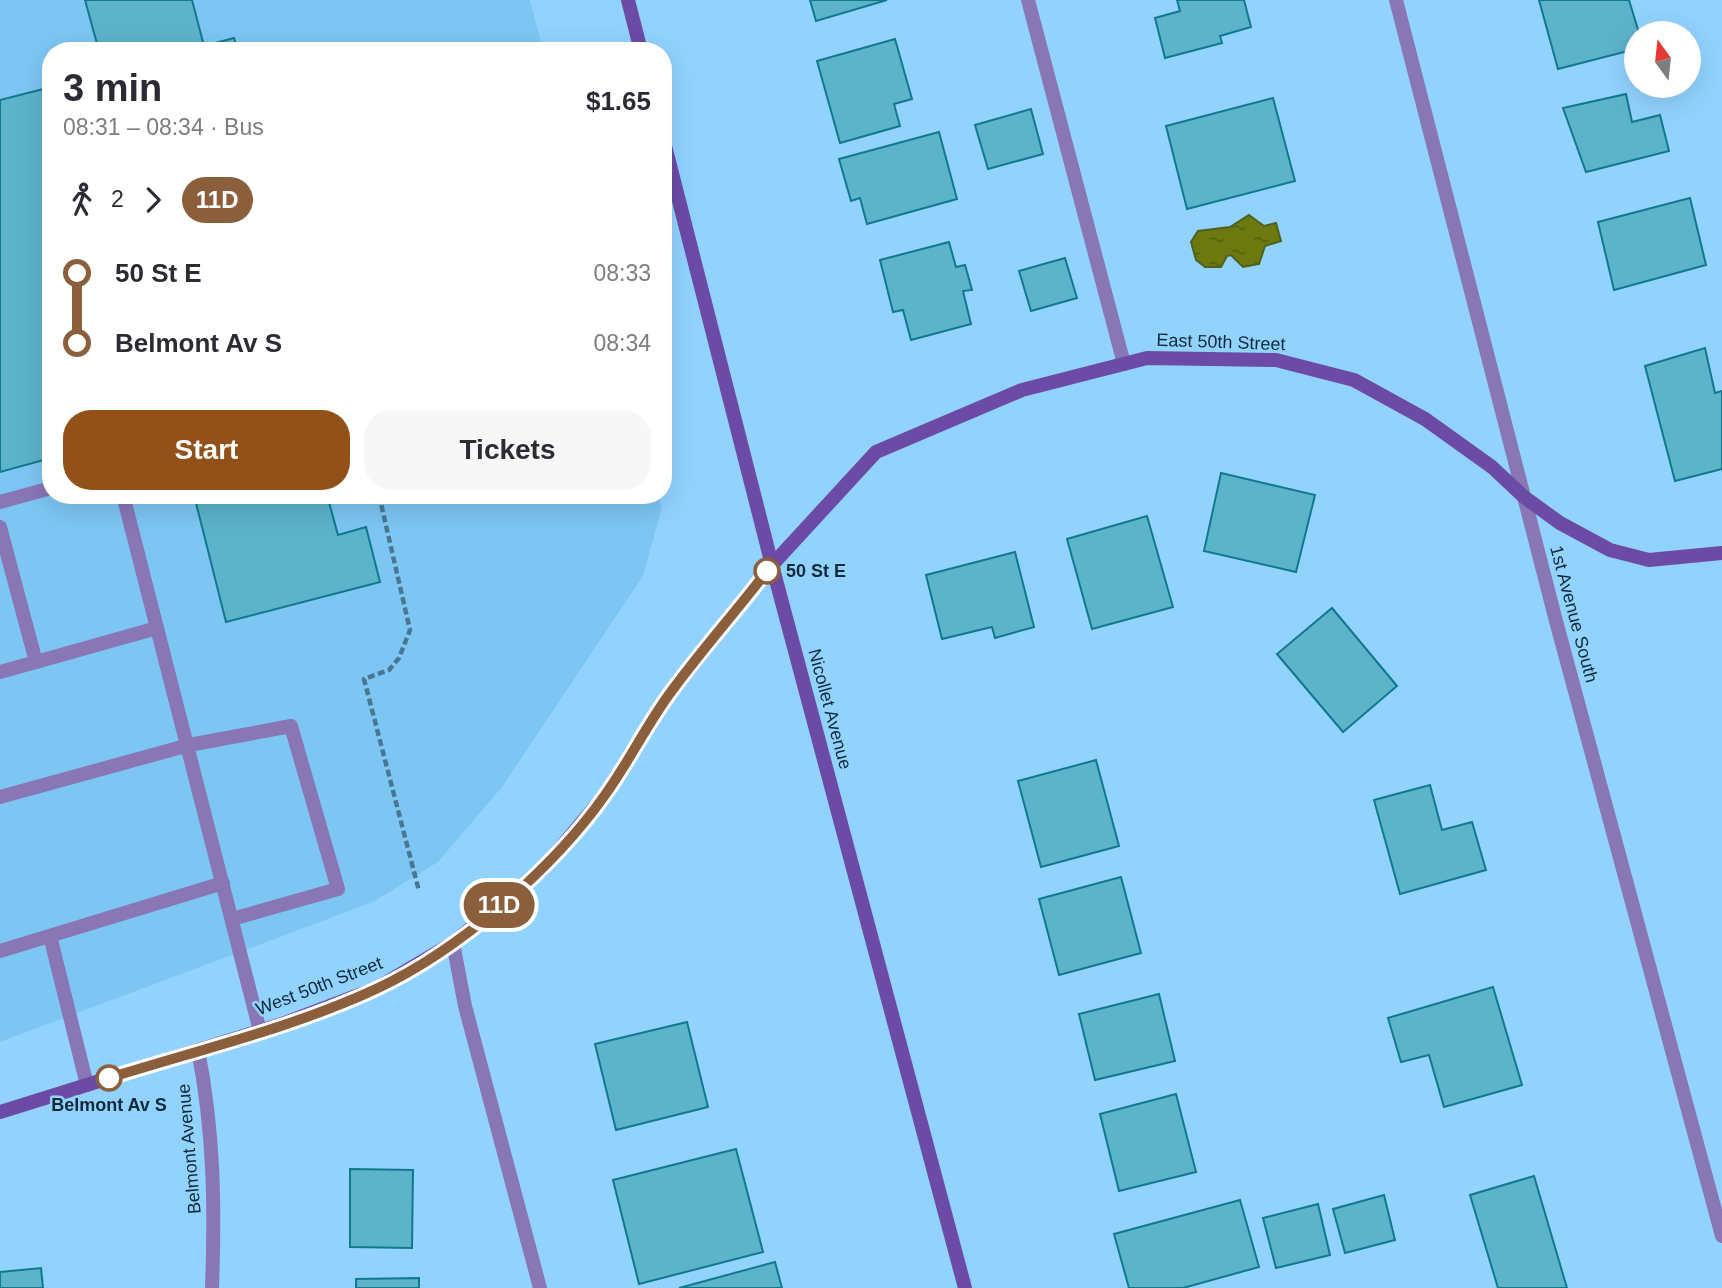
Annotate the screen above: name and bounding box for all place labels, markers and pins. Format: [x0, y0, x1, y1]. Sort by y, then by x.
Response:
marker: 50 St E [754, 558, 780, 584]
place label: 50 St E [786, 561, 846, 581]
marker: Belmont Av S [96, 1065, 122, 1091]
place label: Belmont Av S [51, 1095, 167, 1115]

